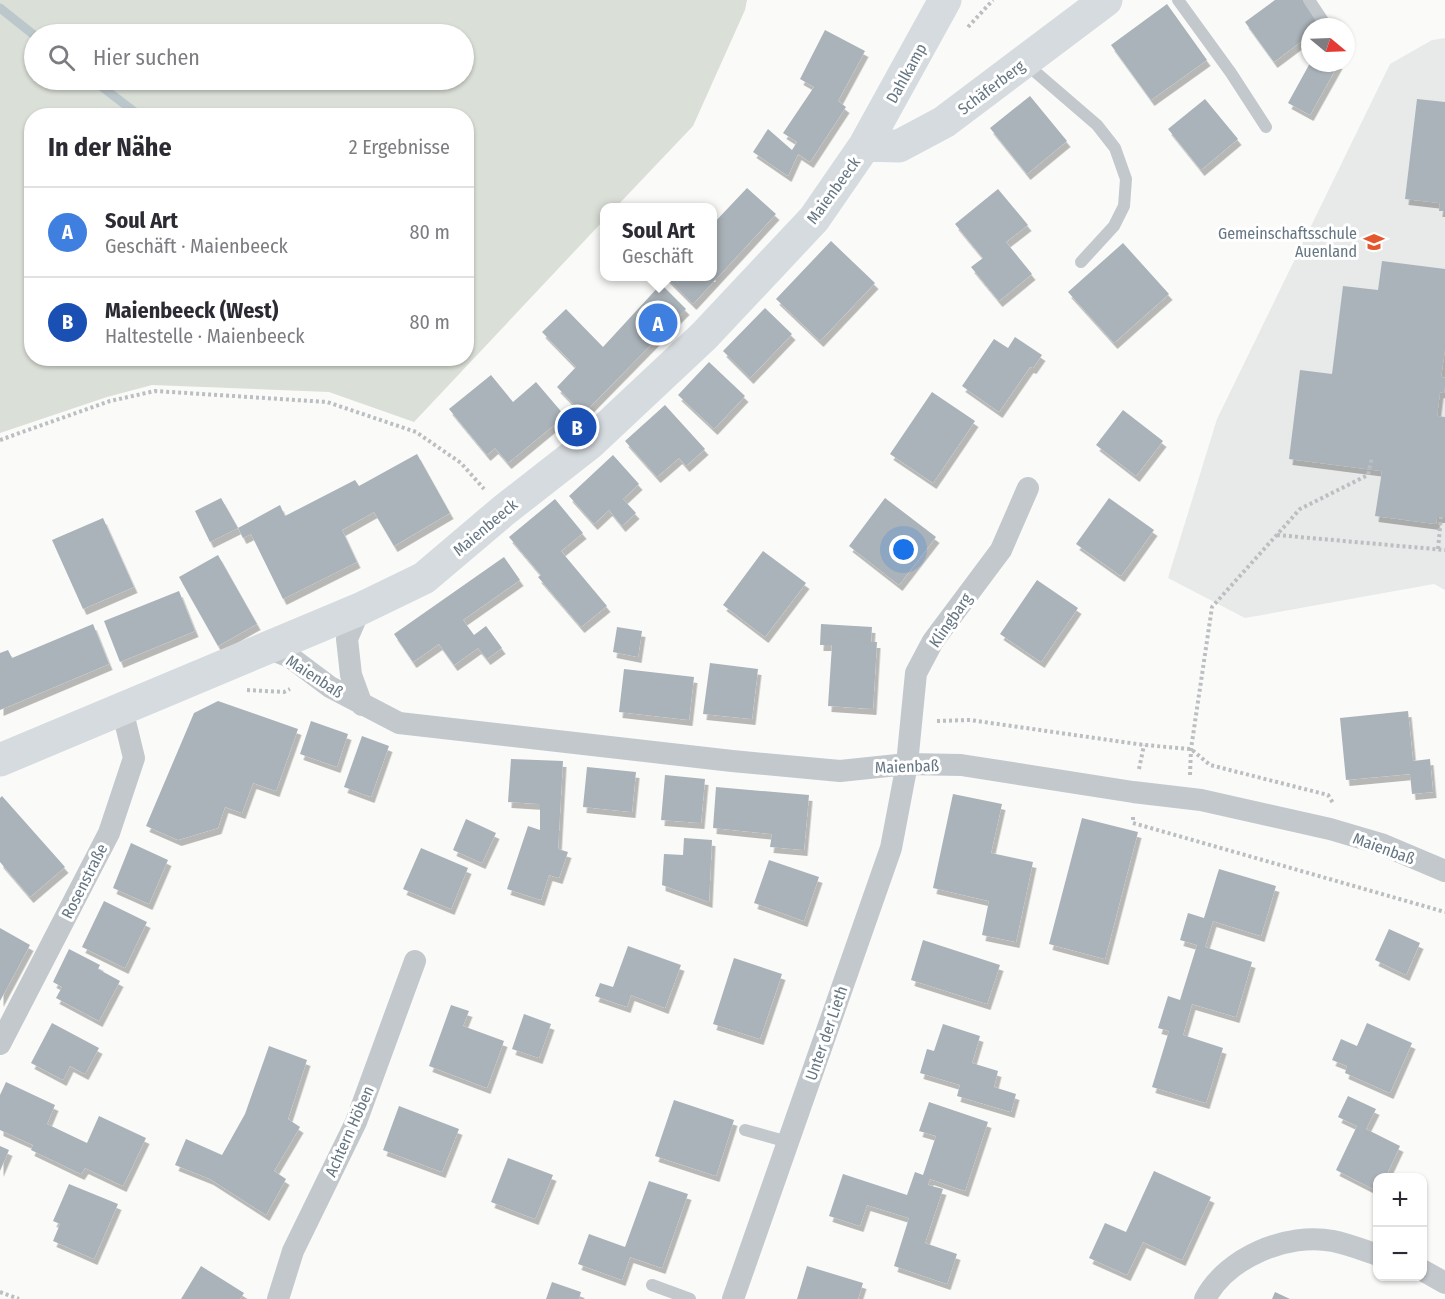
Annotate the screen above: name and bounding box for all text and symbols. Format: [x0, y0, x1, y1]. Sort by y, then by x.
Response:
north arrow [1301, 18, 1355, 72]
search box [24, 24, 474, 90]
street label: Dahlkamp [882, 40, 931, 106]
icon: search [45, 41, 78, 74]
text: Hier suchen [93, 44, 200, 71]
street label: Schäferberg [954, 56, 1029, 119]
text: In der Nähe [48, 132, 172, 163]
text: 2 Ergebnisse [349, 135, 450, 159]
street label: Maienbeeck [803, 153, 864, 228]
popup [600, 203, 717, 281]
text: Soul Art [105, 207, 178, 234]
text: Soul Art [622, 217, 695, 244]
text: A [62, 220, 73, 244]
text: 80 m [410, 220, 450, 244]
place label: Gemeinschaftsschule Auenland [1218, 224, 1357, 261]
school or university icon: Gemeinschaftsschule Auenland [1362, 230, 1386, 254]
text: Geschäft · Maienbeeck [105, 234, 288, 258]
text: Geschäft [622, 244, 693, 268]
text: Maienbeeck (West) [105, 297, 278, 324]
pin: A [638, 300, 678, 346]
text: B [62, 310, 73, 334]
text: 80 m [410, 310, 450, 334]
text: Haltestelle · Maienbeeck [105, 324, 305, 348]
pin: B [558, 404, 596, 450]
street label: Maienbeeck [449, 495, 522, 560]
your location [889, 535, 918, 564]
street label: Klingbarg [925, 589, 976, 651]
street label: Maienbaß [283, 651, 347, 702]
street label: Maienbaß [875, 756, 940, 777]
street label: Maienbaß [1350, 829, 1418, 869]
street label: Rosenstraße [57, 841, 111, 922]
street label: Unter der Lieth [801, 983, 852, 1083]
street label: Achtern Höben [321, 1083, 378, 1180]
map controls [1373, 1173, 1427, 1281]
button: + [1373, 1173, 1427, 1227]
button: − [1373, 1227, 1427, 1281]

